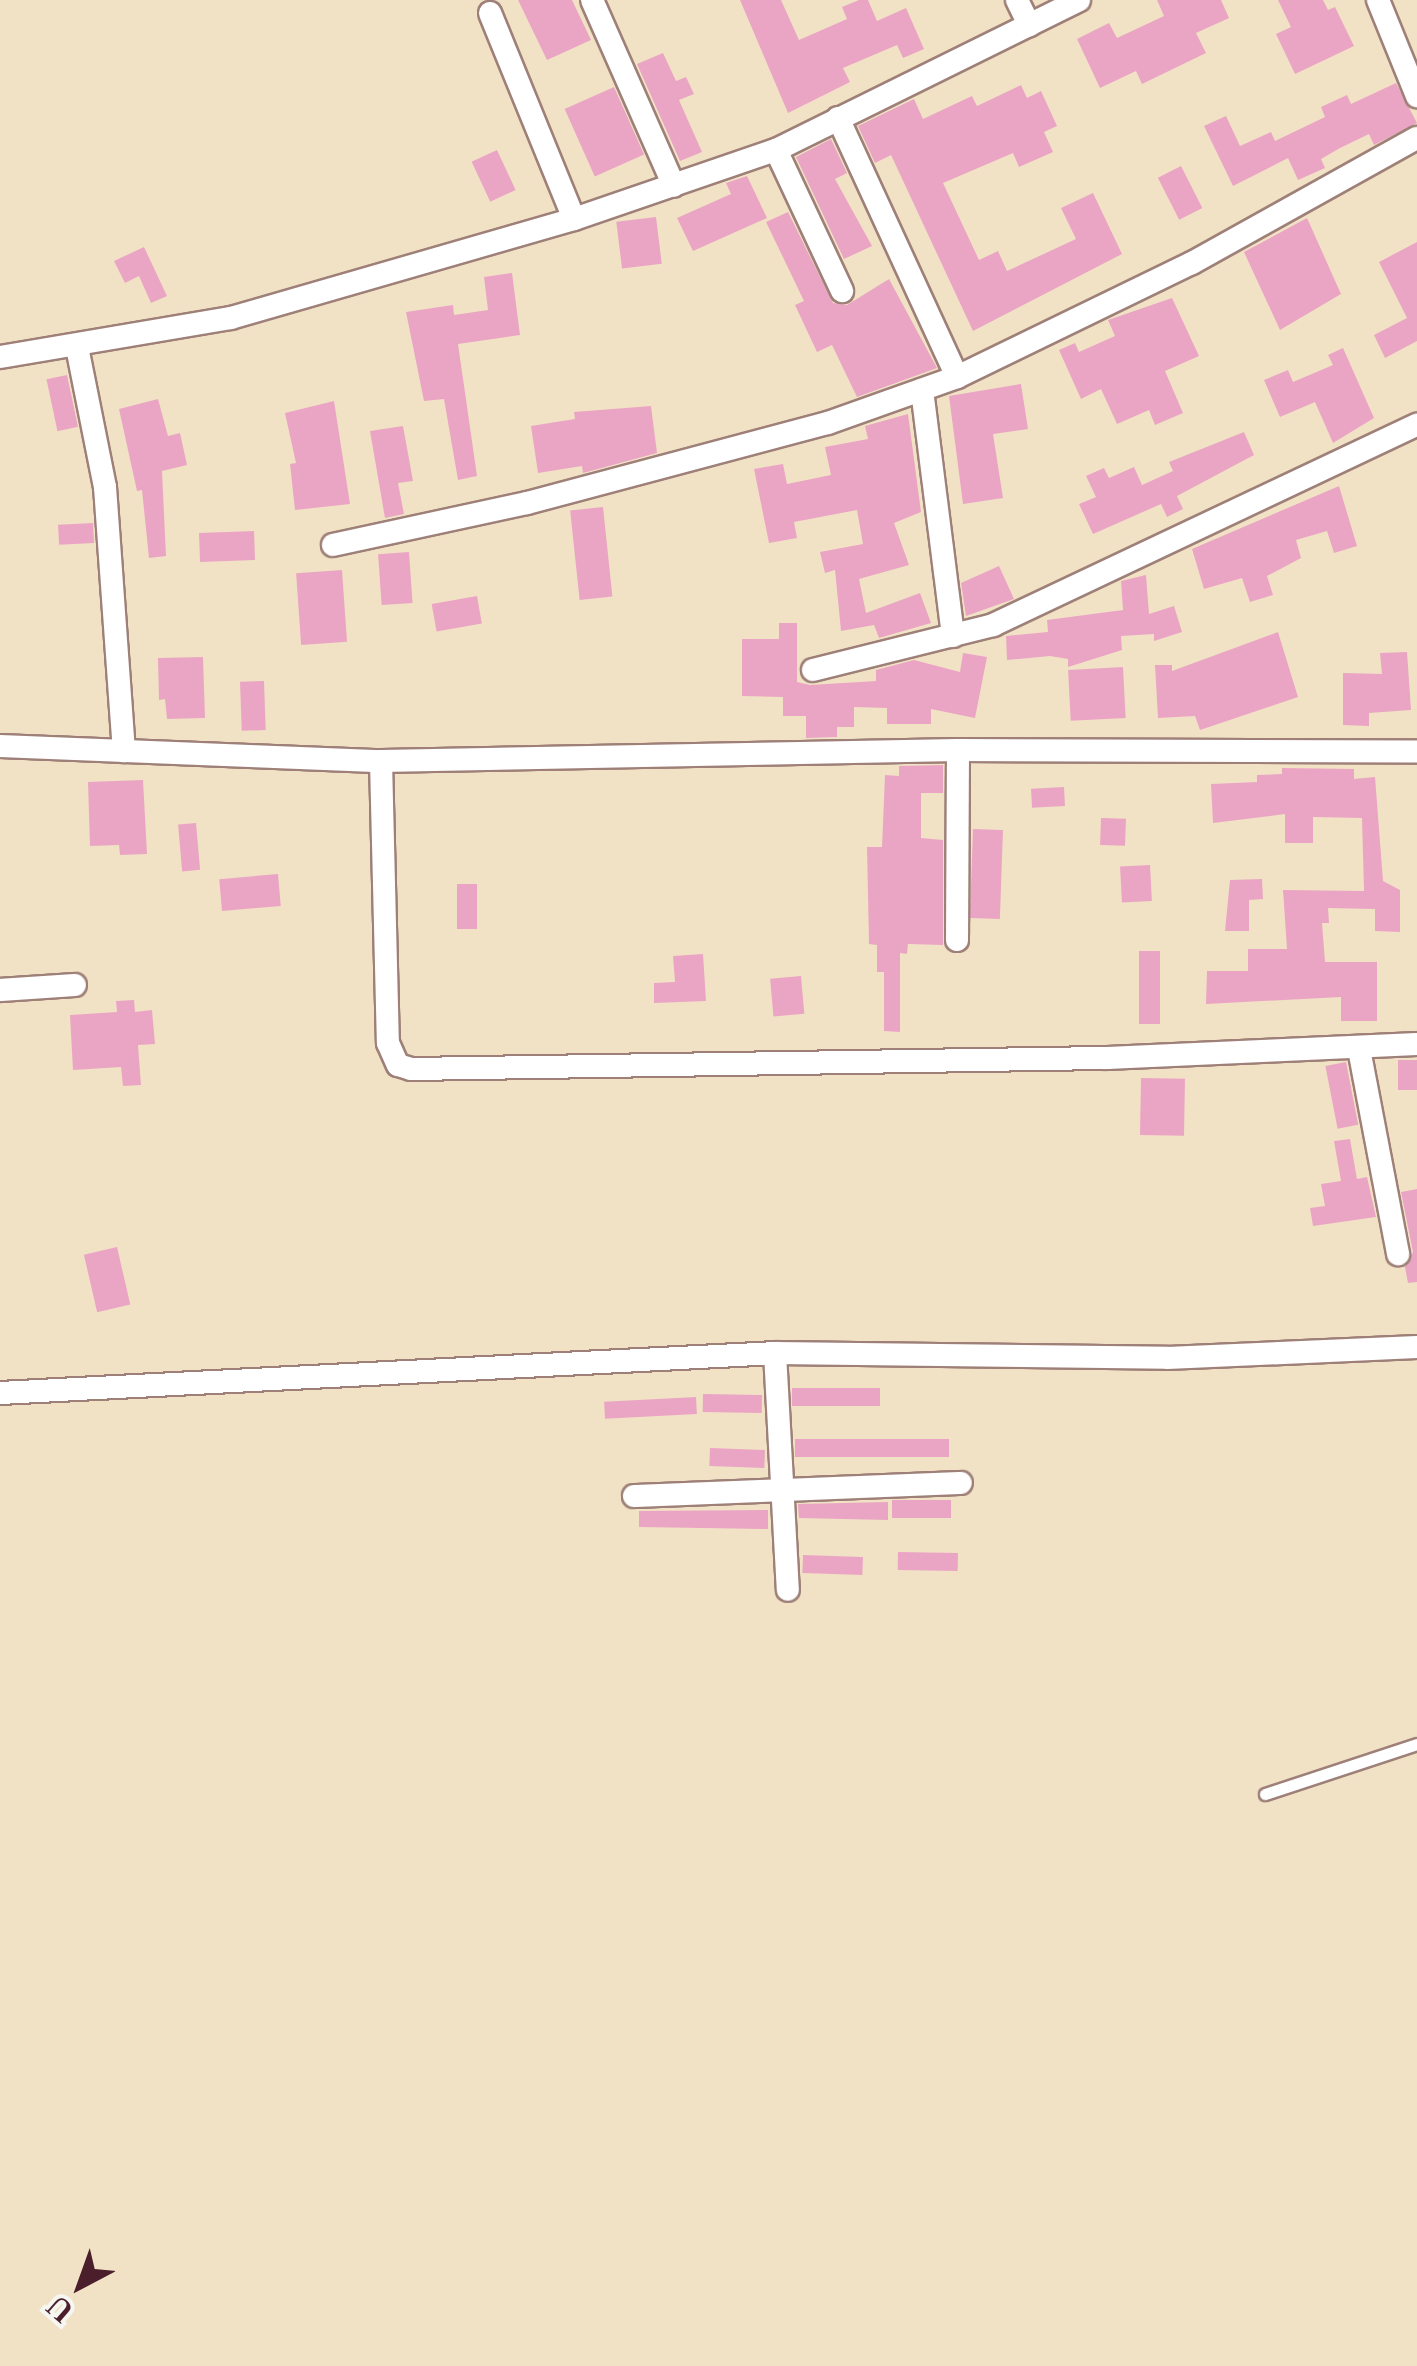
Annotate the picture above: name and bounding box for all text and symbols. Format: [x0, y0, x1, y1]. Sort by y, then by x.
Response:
north arrow [30, 2236, 130, 2336]
text: U [41, 2288, 80, 2329]

